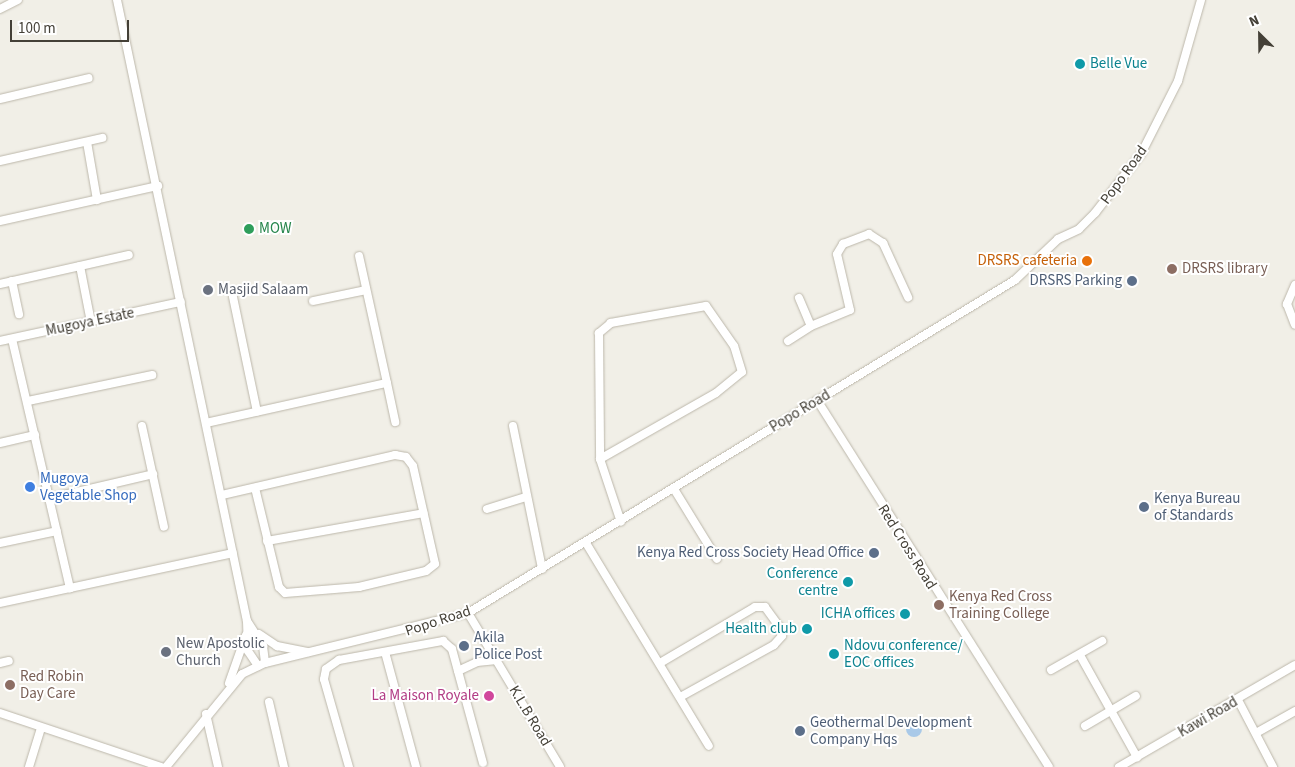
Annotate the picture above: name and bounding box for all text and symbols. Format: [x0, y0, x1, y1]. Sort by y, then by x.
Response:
scale bar [12, 10, 131, 42]
north arrow [1235, 10, 1285, 60]
text: N [1246, 10, 1262, 32]
text: 100 m [18, 18, 56, 39]
place label: Belle Vue [1090, 55, 1147, 73]
marker: Belle Vue [1074, 58, 1086, 70]
street label: Popo Road [1097, 142, 1151, 208]
place label: MOW [259, 220, 292, 238]
marker: MOW [243, 223, 255, 235]
place label: DRSRS cafeteria [978, 252, 1077, 270]
marker: DRSRS cafeteria [1081, 255, 1093, 267]
place label: DRSRS library [1182, 260, 1268, 278]
marker: DRSRS library [1166, 263, 1178, 275]
place label: DRSRS Parking [1030, 272, 1122, 290]
marker: DRSRS Parking [1126, 275, 1138, 287]
place label: Masjid Salaam [218, 281, 308, 299]
marker: Masjid Salaam [202, 284, 214, 296]
street label: Mugoya Estate [44, 304, 136, 340]
street label: Popo Road [766, 386, 834, 436]
place label: Mugoya Vegetable Shop [40, 469, 137, 504]
marker: Mugoya Vegetable Shop [24, 481, 36, 493]
place label: Kenya Bureau of Standards [1154, 489, 1240, 524]
street label: Red Cross Road [874, 501, 940, 593]
marker: Kenya Bureau of Standards [1138, 501, 1150, 513]
place label: Kenya Red Cross Society Head Office [637, 544, 864, 562]
marker: Kenya Red Cross Society Head Office [868, 547, 880, 559]
place label: Conference centre [767, 564, 838, 599]
marker: Conference centre [842, 576, 854, 588]
place label: Kenya Red Cross Training College [949, 587, 1052, 622]
marker: Kenya Red Cross Training College [933, 599, 945, 611]
street label: Popo Road [403, 602, 473, 640]
place label: ICHA offices [821, 605, 895, 623]
marker: ICHA offices [899, 608, 911, 620]
place label: Health club [725, 620, 797, 638]
marker: Health club [801, 623, 813, 635]
place label: Akila Police Post [474, 628, 542, 663]
place label: New Apostolic Church [176, 634, 265, 669]
place label: Ndovu conference/ EOC offices [844, 636, 963, 671]
marker: Akila Police Post [458, 640, 470, 652]
marker: New Apostolic Church [160, 646, 172, 658]
marker: Ndovu conference/ EOC offices [828, 648, 840, 660]
place label: Red Robin Day Care [20, 667, 84, 702]
marker: Red Robin Day Care [4, 679, 16, 691]
street label: K.L.B Road [505, 682, 555, 750]
place label: La Maison Royale [371, 687, 479, 705]
marker: La Maison Royale [483, 690, 495, 702]
street label: Kawi Road [1175, 693, 1241, 741]
place label: Geothermal Development Company Hqs [810, 713, 972, 748]
marker: Geothermal Development Company Hqs [794, 725, 806, 737]

